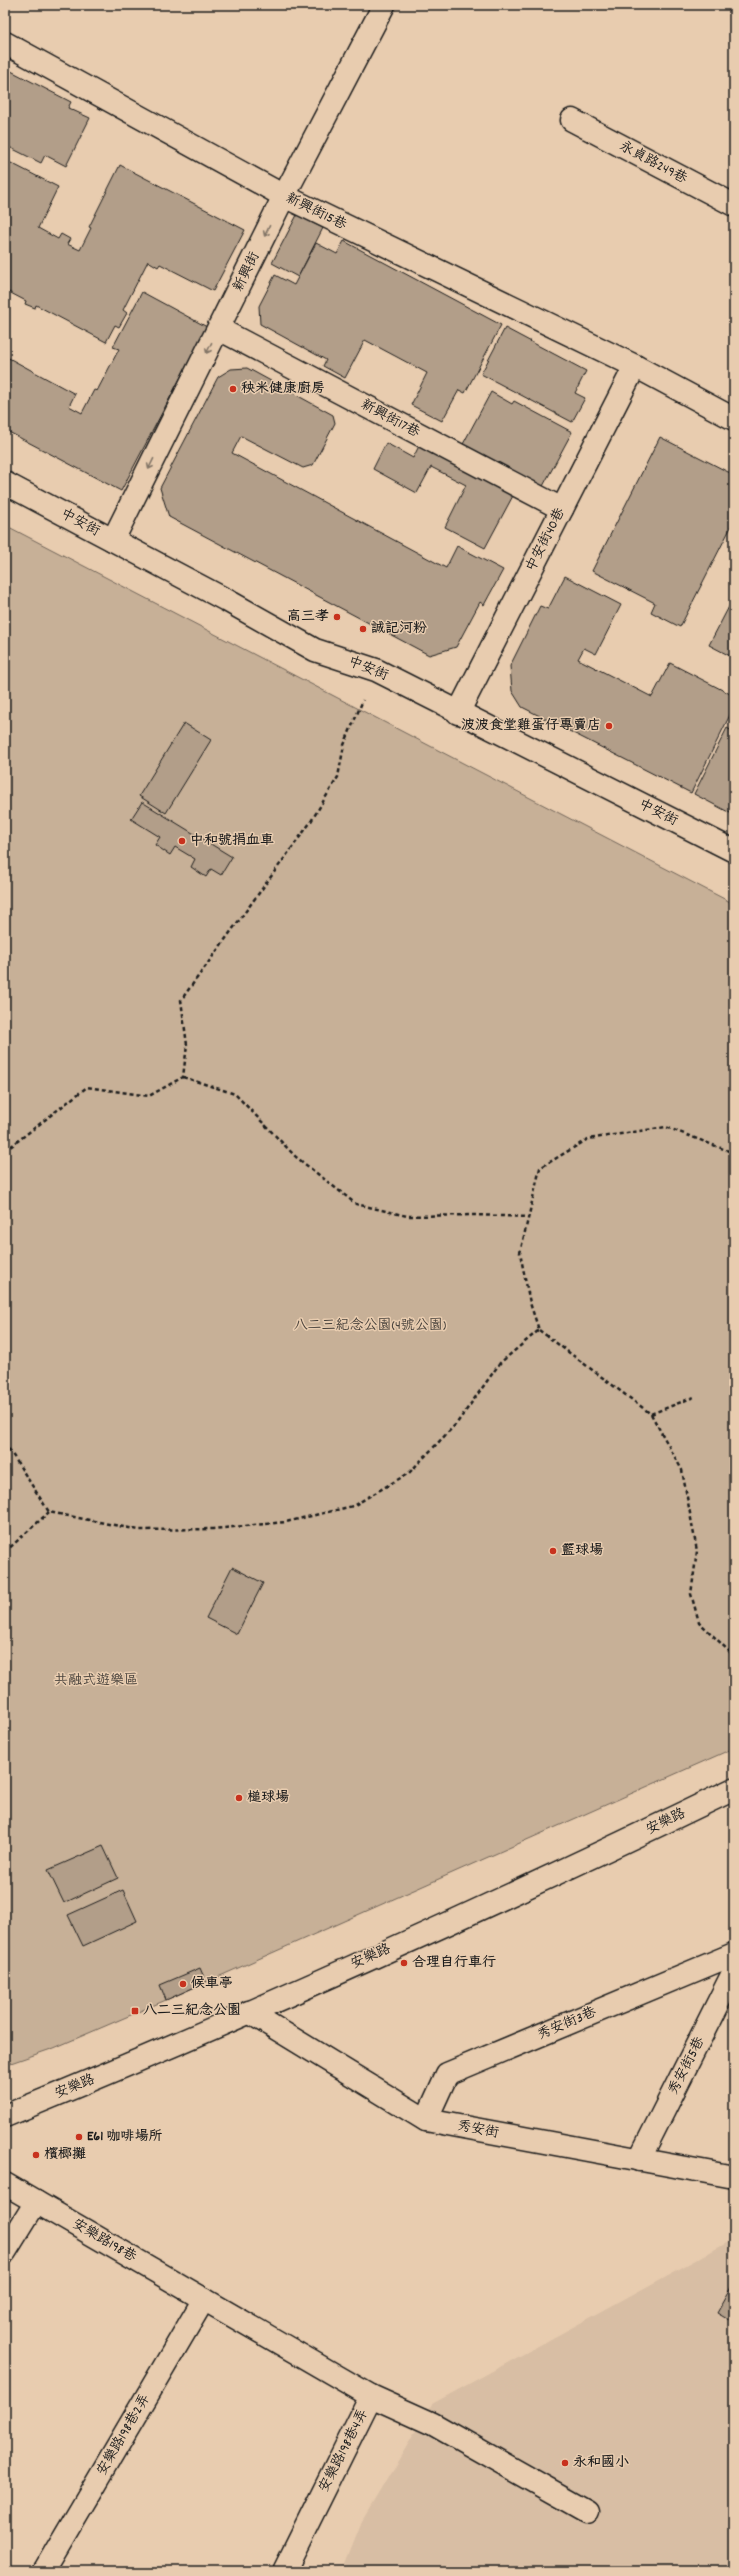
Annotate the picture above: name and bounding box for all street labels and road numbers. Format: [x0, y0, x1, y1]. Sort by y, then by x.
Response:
street label: 永貞路249巷 [615, 137, 691, 190]
street label: 新興街15巷 [282, 189, 351, 236]
street label: 新興街 [229, 249, 265, 295]
street label: 新興街17巷 [357, 395, 424, 443]
street label: 中安街 [57, 504, 103, 542]
street label: 中安街40巷 [521, 504, 571, 575]
street label: 中安街 [345, 652, 391, 686]
street label: 中安街 [635, 795, 681, 831]
street label: 安樂路 [643, 1804, 689, 1840]
street label: 安樂路 [348, 1939, 394, 1975]
street label: 秀安街3巷 [534, 2002, 600, 2045]
street label: 秀安街5巷 [664, 2033, 711, 2098]
street label: 安樂路 [52, 2070, 98, 2104]
street label: 秀安街 [455, 2116, 501, 2144]
street label: 安樂路198巷 [68, 2215, 141, 2268]
street label: 安樂路198巷2弄 [93, 2391, 155, 2479]
street label: 安樂路198巷4弄 [314, 2406, 374, 2496]

